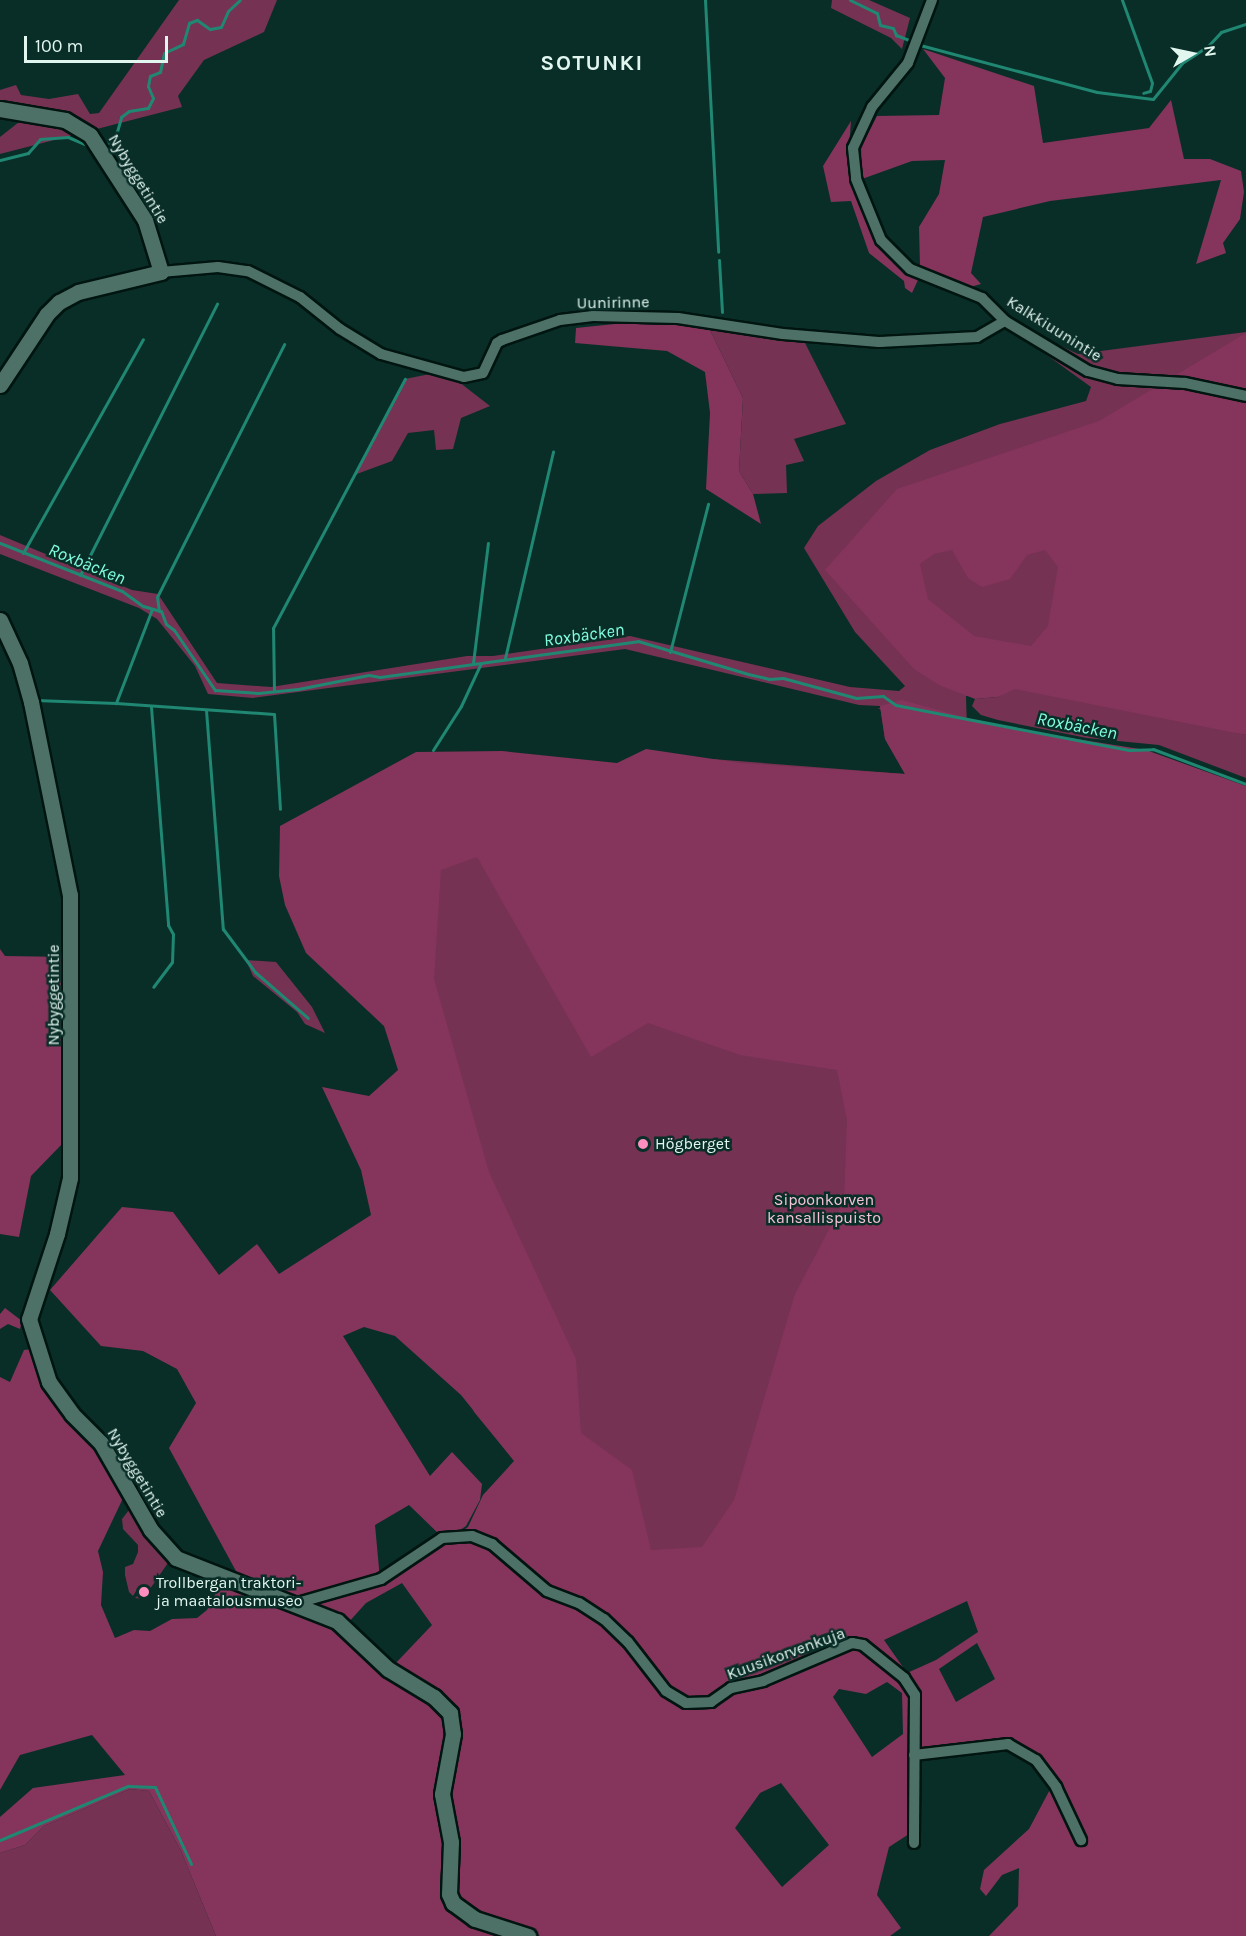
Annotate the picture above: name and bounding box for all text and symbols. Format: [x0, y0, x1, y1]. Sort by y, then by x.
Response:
scale bar [27, 24, 171, 62]
north arrow [1162, 24, 1222, 84]
text: 100 m [35, 35, 83, 57]
text: N [1200, 44, 1221, 58]
district label: SOTUNKI [540, 51, 644, 77]
street label: Nybyggetintie [104, 131, 172, 227]
street label: Kalkkiuunintie [1003, 292, 1105, 366]
street label: Uunirinne [577, 293, 649, 313]
water label: Roxbäcken [45, 539, 129, 589]
water label: Roxbäcken [542, 619, 626, 651]
water label: Roxbäcken [1035, 708, 1119, 744]
street label: Nybyggetintie [44, 945, 64, 1045]
place label: Högberget [655, 1134, 730, 1154]
marker: Högberget [636, 1137, 650, 1151]
park label: Sipoonkorven kansallispuisto [767, 1190, 881, 1228]
street label: Nybyggetintie [103, 1425, 171, 1521]
place label: Trollbergan traktori- ja maatalousmuseo [156, 1573, 302, 1611]
marker: Trollbergan traktori- ja maatalousmuseo [137, 1585, 151, 1599]
street label: Kuusikorvenkuja [724, 1624, 848, 1684]

